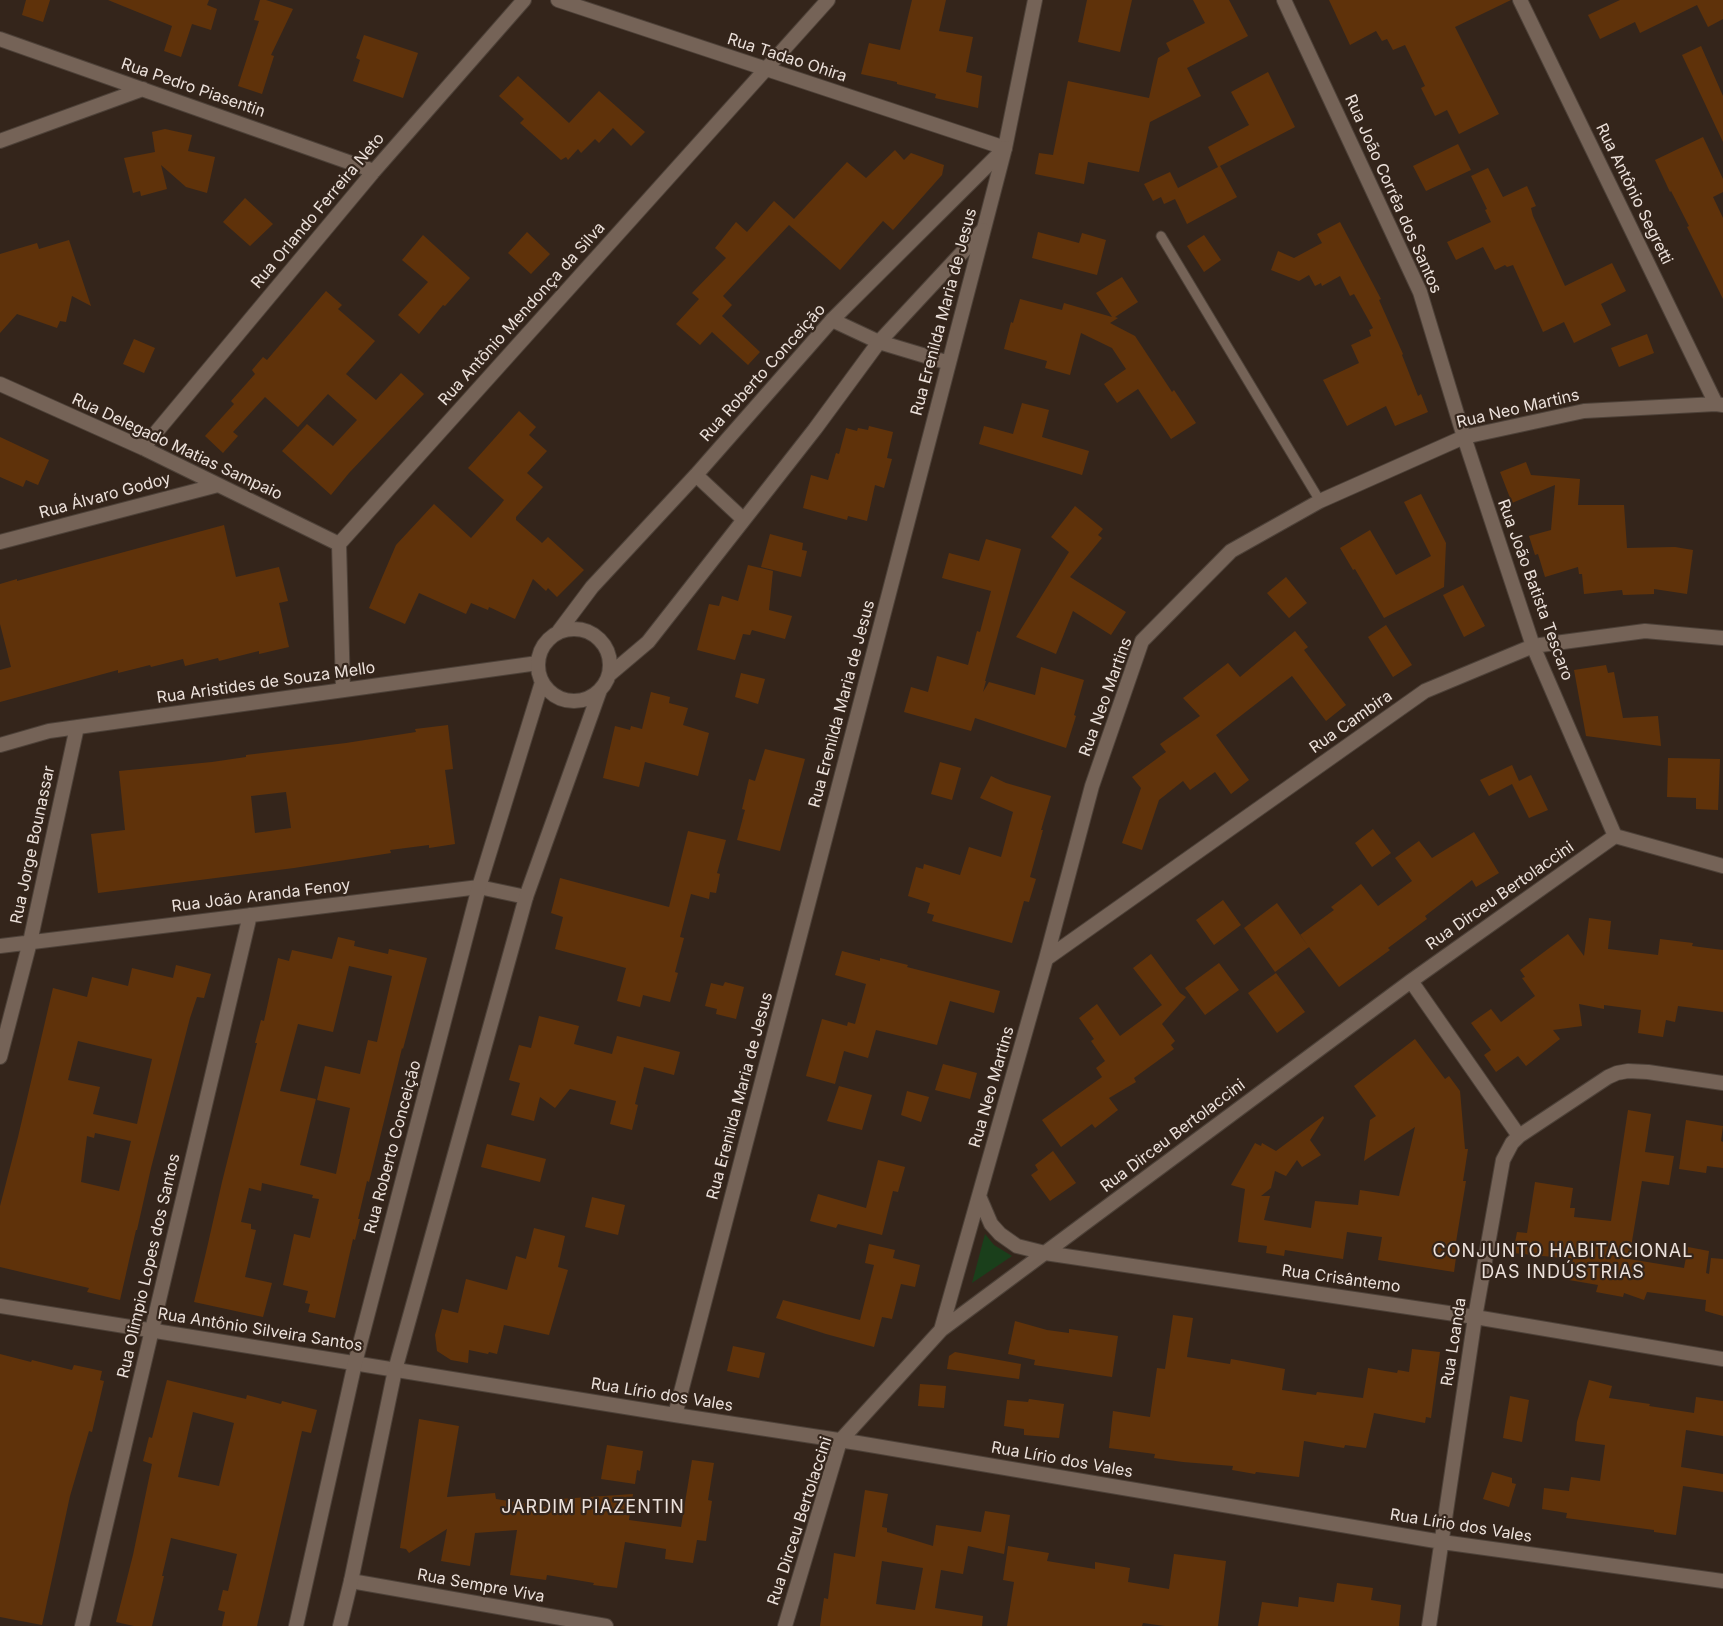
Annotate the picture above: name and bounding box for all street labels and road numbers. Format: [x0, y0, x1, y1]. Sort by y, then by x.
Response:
street label: Rua Tadao Ohira [725, 30, 849, 86]
street label: Rua Pedro Piasentin [118, 54, 268, 122]
street label: Rua João Corrêa dos Santos [1340, 92, 1446, 296]
street label: Rua Antônio Segretti [1592, 120, 1676, 268]
street label: Rua Orlando Ferreira Neto [247, 129, 389, 293]
street label: Rua Erenilda Maria de Jesus [907, 206, 981, 418]
street label: Rua Antônio Mendonça da Silva [435, 218, 609, 410]
street label: Rua Roberto Conceição [696, 300, 830, 446]
street label: Rua Neo Martins [1455, 386, 1581, 432]
street label: Rua Delegado Matias Sampaio [69, 390, 285, 504]
street label: Rua Álvaro Godoy [37, 469, 173, 523]
street label: Rua João Batista Tescaro [1493, 497, 1577, 683]
street label: Rua Erenilda Maria de Jesus [805, 598, 879, 810]
street label: Rua Neo Martins [1076, 635, 1136, 759]
street label: Rua Aristides de Souza Mello [156, 658, 376, 708]
street label: Rua Cambira [1306, 686, 1396, 758]
street label: Rua Jorge Bounassar [7, 764, 59, 926]
street label: Rua Dirceu Bertolaccini [1422, 838, 1578, 954]
street label: Rua João Aranda Fenoy [171, 876, 351, 916]
street label: Rua Erenilda Maria de Jesus [703, 990, 777, 1202]
street label: Rua Neo Martins [965, 1024, 1019, 1150]
street label: Rua Roberto Conceição [361, 1058, 425, 1236]
street label: Rua Dirceu Bertolaccini [1097, 1075, 1249, 1197]
street label: Rua Olimpio Lopes dos Santos [114, 1152, 184, 1380]
street label: Rua Crisântemo [1280, 1261, 1402, 1297]
street label: Rua Loanda [1438, 1296, 1470, 1388]
street label: Rua Antônio Silveira Santos [156, 1304, 364, 1356]
street label: Rua Lírio dos Vales [590, 1374, 734, 1416]
street label: Rua Dirceu Bertolaccini [764, 1434, 836, 1608]
street label: Rua Lírio dos Vales [990, 1438, 1134, 1482]
street label: Rua Lírio dos Vales [1389, 1505, 1533, 1547]
street label: Rua Sempre Viva [416, 1565, 546, 1607]

